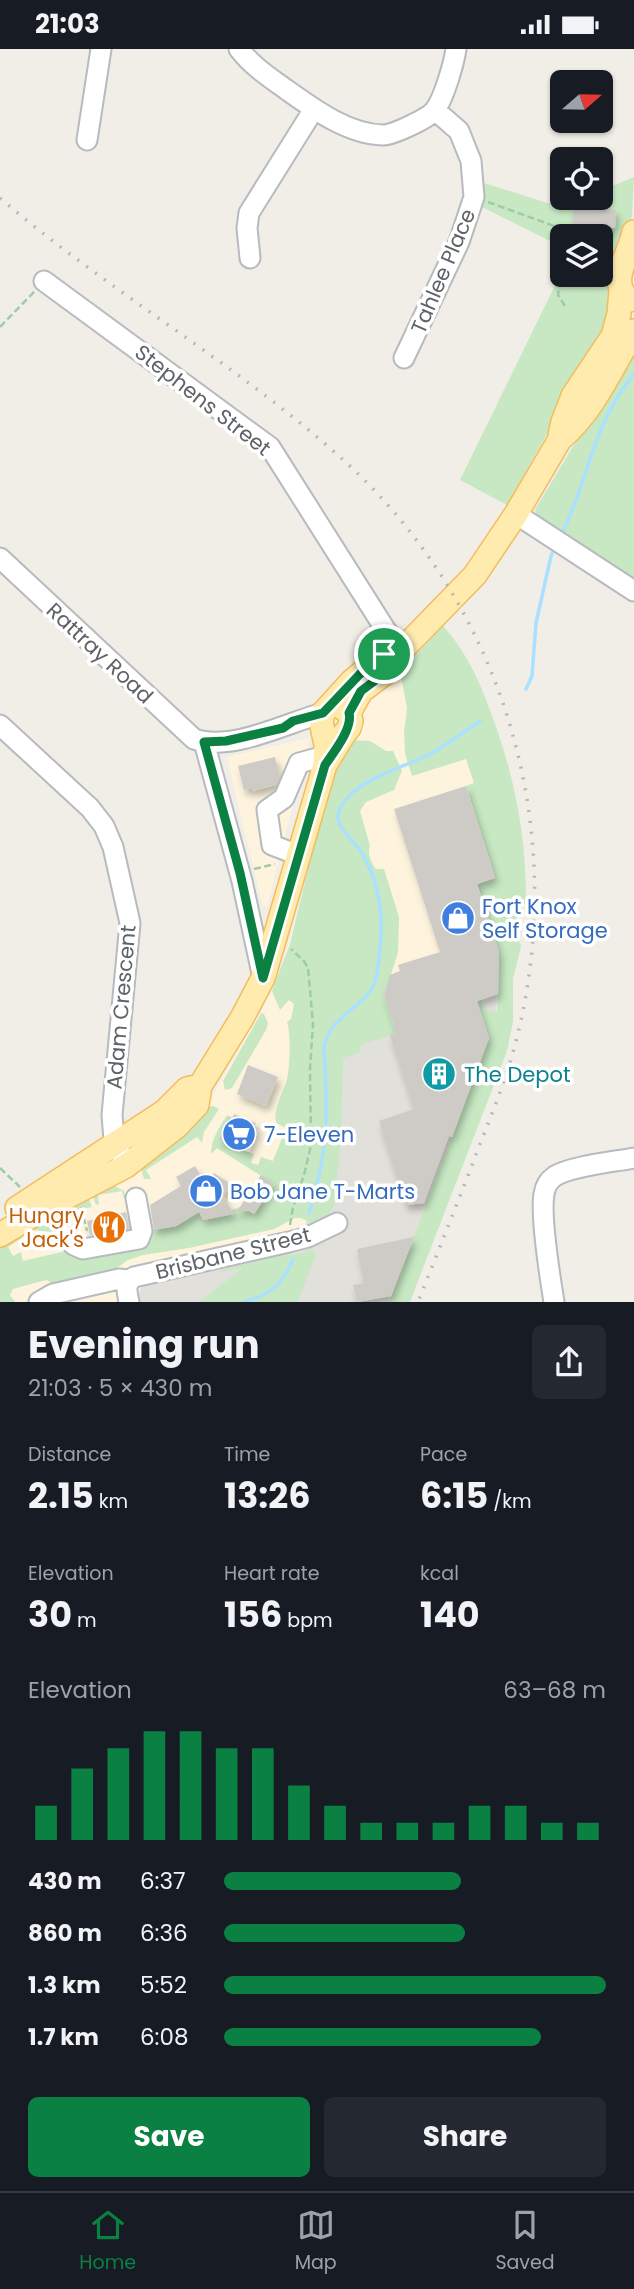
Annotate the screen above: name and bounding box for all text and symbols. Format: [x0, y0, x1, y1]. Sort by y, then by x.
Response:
text: 21:03 [35, 6, 100, 42]
north arrow [550, 70, 612, 133]
map controls [550, 70, 613, 287]
button: locate [550, 147, 613, 210]
street label: Tahlee Place [404, 204, 482, 338]
button: layers [550, 224, 613, 287]
street label: Stephens Street [129, 338, 277, 462]
street label: Rattray Road [40, 596, 160, 710]
pin [354, 624, 414, 684]
icon: arrive [365, 635, 403, 673]
place label: Fort Knox Self Storage [482, 892, 608, 945]
shop icon: Fort Knox Self Storage [439, 899, 477, 937]
street label: Adam Crescent [99, 924, 143, 1090]
building icon: The Depot [420, 1055, 458, 1093]
place label: The Depot [464, 1060, 571, 1089]
supermarket icon: 7-Eleven [220, 1115, 258, 1153]
place label: 7-Eleven [264, 1120, 354, 1149]
shop icon: Bob Jane T-Marts [187, 1172, 225, 1210]
place label: Bob Jane T-Marts [230, 1177, 415, 1206]
place label: Hungry Jack's [9, 1201, 84, 1254]
restaurant icon: Hungry Jack's [90, 1208, 128, 1246]
street label: Brisbane Street [152, 1220, 314, 1286]
text: Evening run [28, 1318, 260, 1371]
button: share [532, 1325, 606, 1399]
text: 21:03 · 5 × 430 m [28, 1372, 212, 1404]
text: Distance [28, 1441, 111, 1468]
text: Time [224, 1441, 270, 1468]
text: Pace [420, 1441, 467, 1468]
text: 2.15 [28, 1471, 94, 1520]
text: 13:26 [224, 1471, 311, 1520]
text: 6:15 [420, 1471, 488, 1520]
text: km [94, 1488, 128, 1515]
text: /km [488, 1488, 532, 1515]
text: Elevation [28, 1560, 114, 1587]
text: Heart rate [224, 1560, 319, 1587]
text: kcal [420, 1560, 459, 1587]
text: 30 [28, 1590, 72, 1639]
text: 156 [224, 1590, 282, 1639]
text: 140 [420, 1590, 480, 1639]
text: m [72, 1607, 97, 1634]
text: bpm [282, 1607, 333, 1634]
text: Elevation [28, 1674, 132, 1706]
text: 63–68 m [503, 1674, 606, 1706]
text: 430 m [28, 1865, 102, 1897]
text: 6:37 [140, 1865, 186, 1897]
text: 860 m [28, 1917, 102, 1949]
text: 6:36 [140, 1917, 188, 1949]
text: 1.3 km [28, 1969, 101, 2001]
text: 5:52 [140, 1969, 187, 2001]
text: 1.7 km [28, 2021, 99, 2053]
text: 6:08 [140, 2021, 188, 2053]
button: Save [28, 2097, 310, 2177]
button: Share [324, 2097, 606, 2177]
tab: Home [79, 2206, 136, 2277]
tab: Map [295, 2206, 337, 2277]
tab: Saved [495, 2206, 555, 2277]

